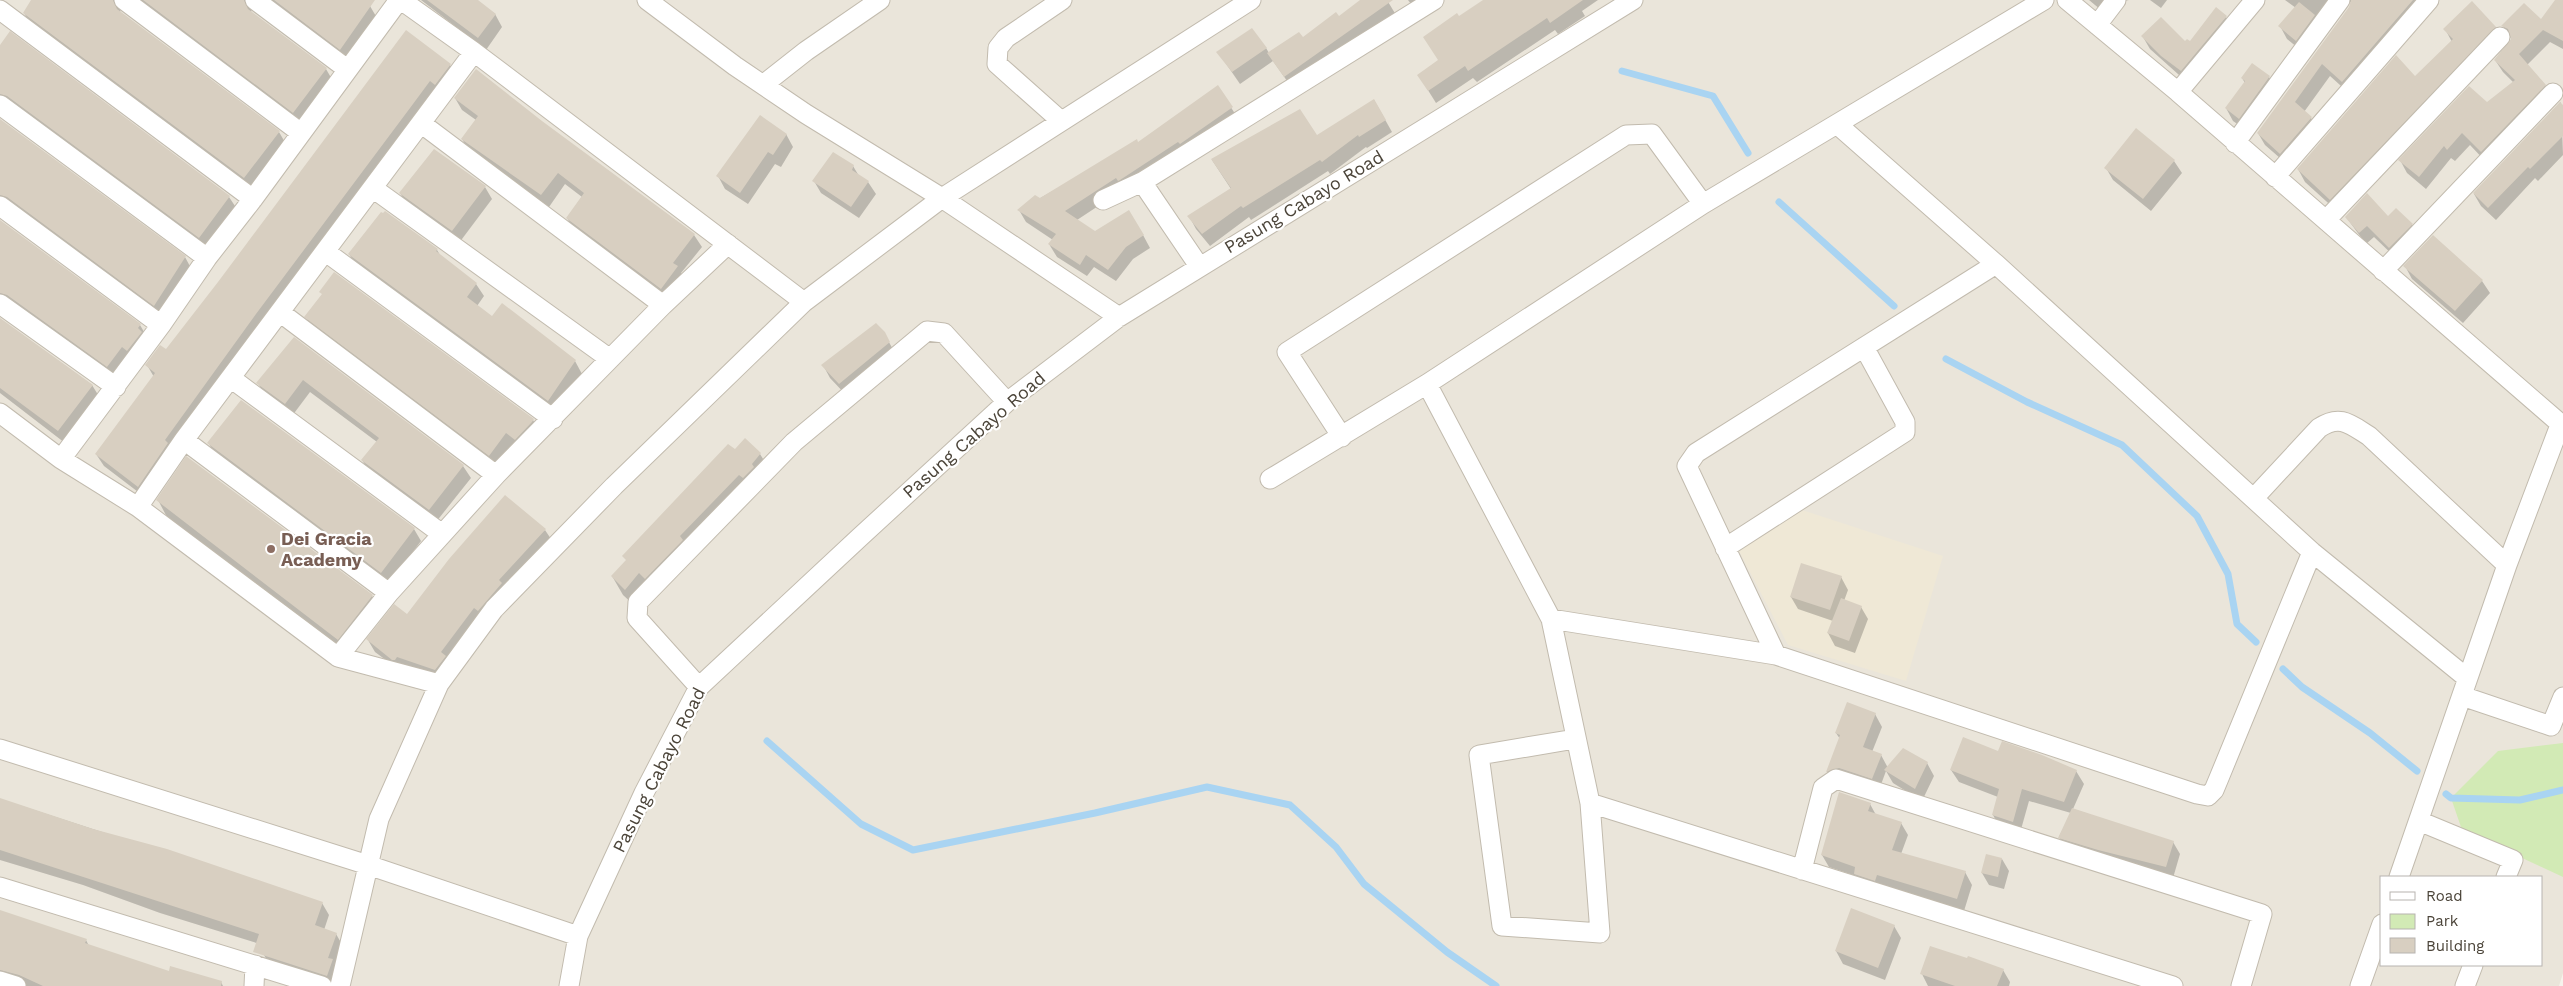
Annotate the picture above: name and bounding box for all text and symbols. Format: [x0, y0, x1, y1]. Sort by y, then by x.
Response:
street label: Pasung Cabayo Road [1220, 146, 1387, 258]
street label: Pasung Cabayo Road [898, 367, 1049, 502]
place label: Dei Gracia Academy [281, 528, 372, 570]
marker: Dei Gracia Academy [265, 543, 277, 555]
street label: Pasung Cabayo Road [608, 684, 709, 856]
legend [2380, 876, 2543, 966]
text: Road [2426, 887, 2463, 905]
text: Park [2426, 912, 2459, 930]
text: Building [2426, 937, 2484, 955]

